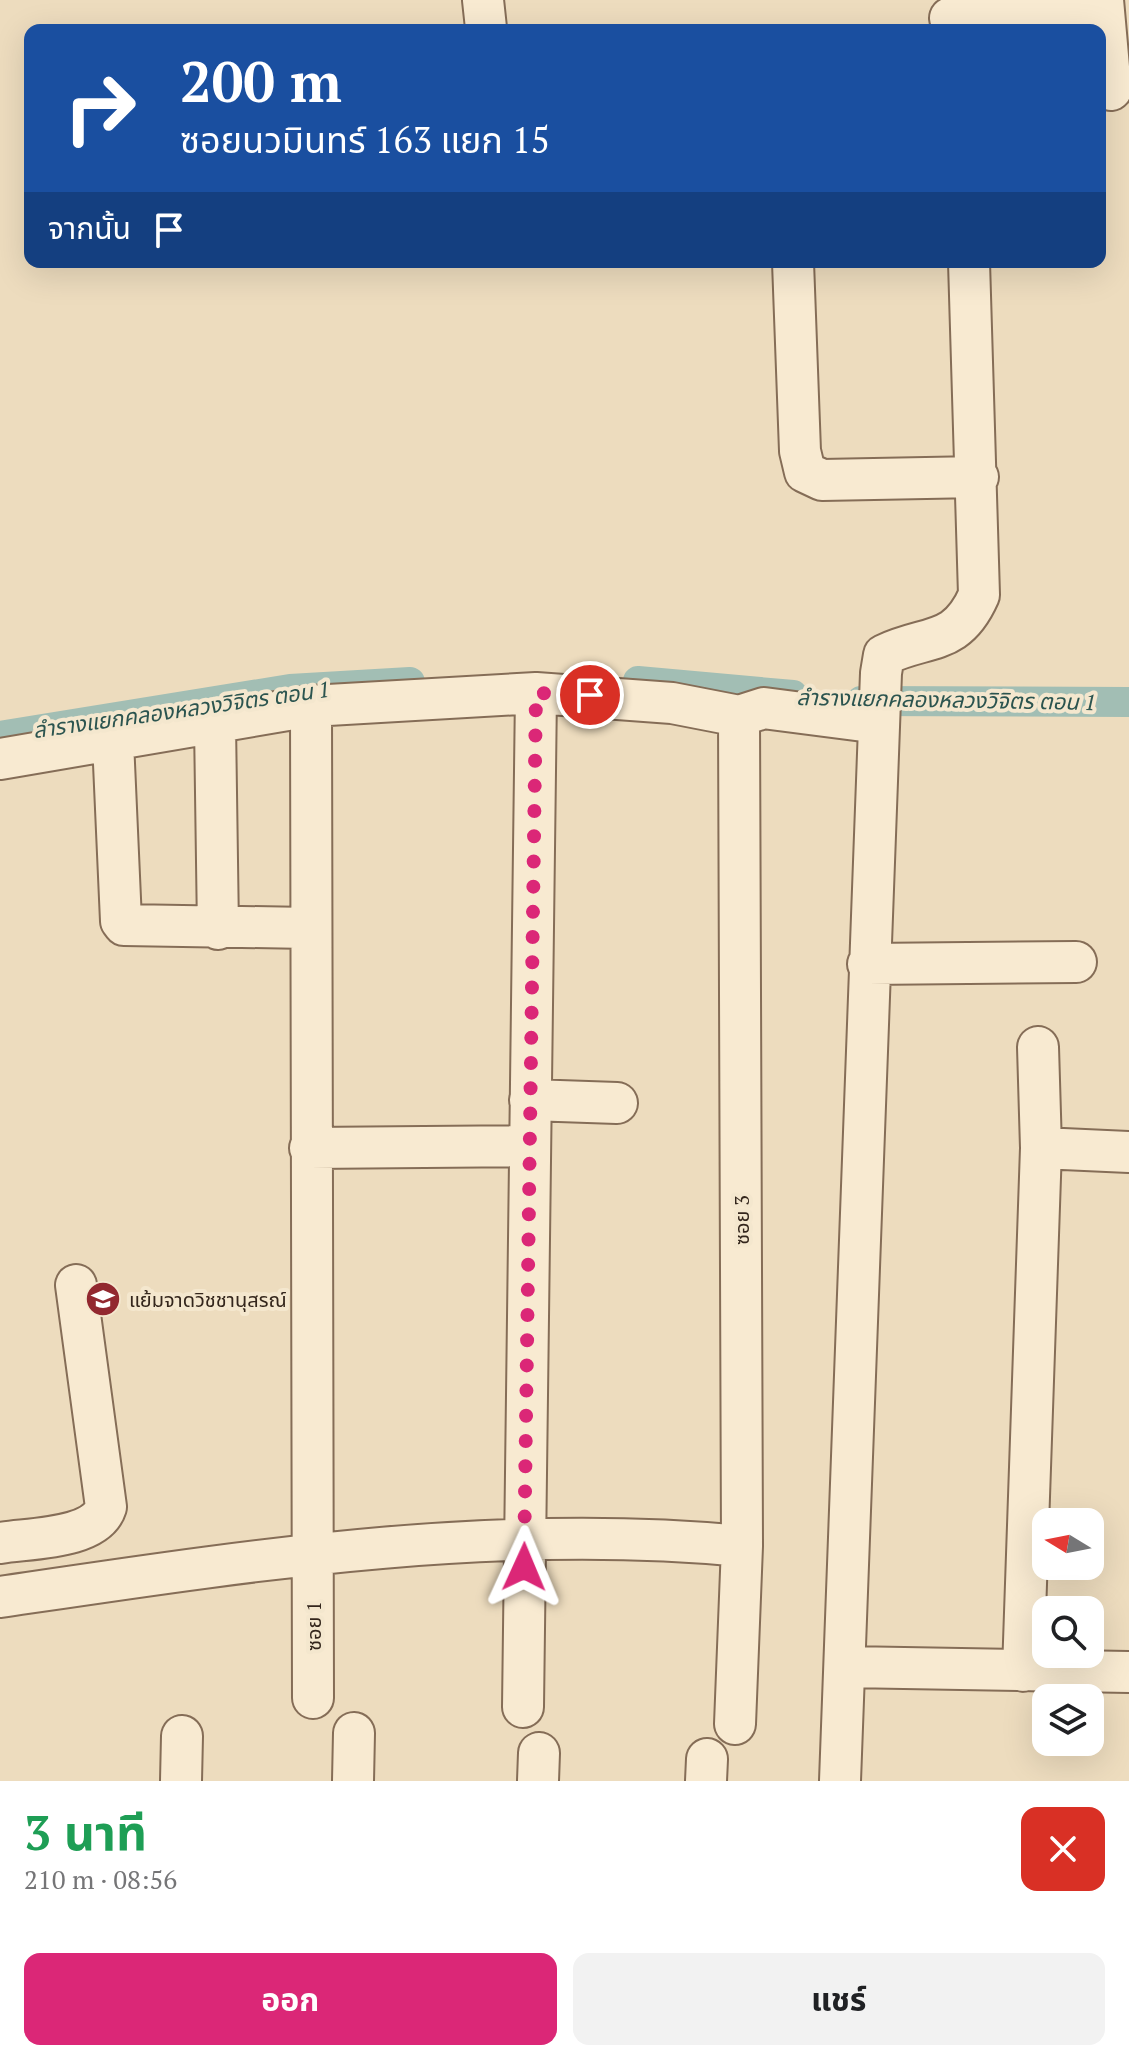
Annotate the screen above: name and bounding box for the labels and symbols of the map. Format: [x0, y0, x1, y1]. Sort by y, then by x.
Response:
pin [556, 661, 624, 729]
water label: ลำรางแยกคลองหลวงวิจิตร ตอน 1 [31, 674, 331, 744]
water label: ลำรางแยกคลองหลวงวิจิตร ตอน 1 [796, 682, 1096, 716]
street label: ซอย 3 [728, 1195, 755, 1245]
school or university icon: แย้มจาดวิชชานุสรณ์ [84, 1280, 122, 1318]
place label: แย้มจาดวิชชานุสรณ์ [129, 1286, 287, 1313]
north arrow [1032, 1508, 1104, 1580]
position arrow [482, 1525, 566, 1609]
street label: ซอย 1 [300, 1601, 327, 1651]

